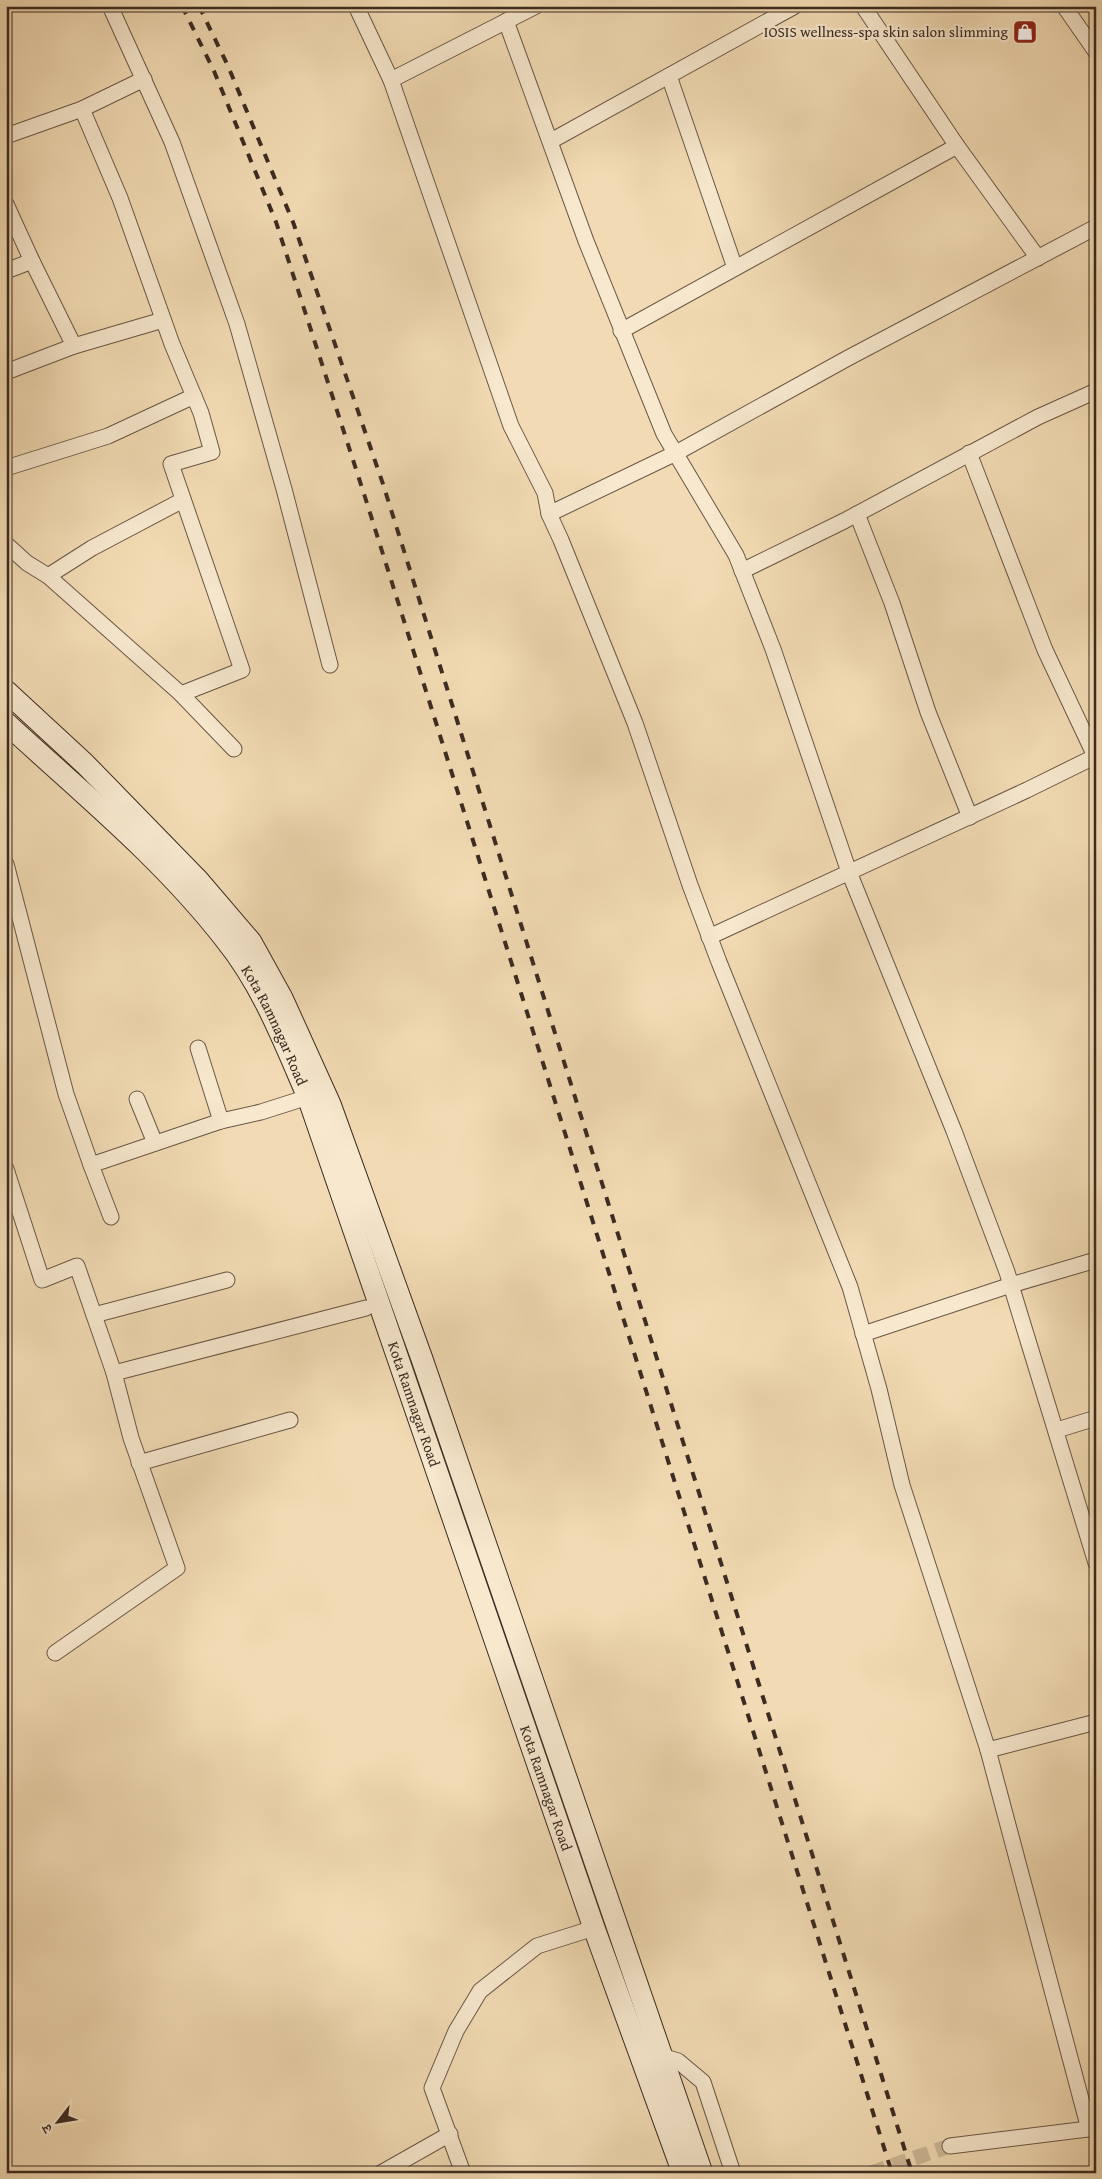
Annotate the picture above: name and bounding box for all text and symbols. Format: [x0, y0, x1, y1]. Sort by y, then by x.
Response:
shop icon: IOSIS wellness-spa skin salon slimming [1012, 19, 1038, 45]
place label: IOSIS wellness-spa skin salon slimming [764, 21, 1009, 42]
street label: Kota Ramnagar Road [237, 961, 313, 1089]
street label: Kota Ramnagar Road [383, 1339, 445, 1470]
street label: Kota Ramnagar Road [515, 1723, 578, 1853]
north arrow [32, 2096, 82, 2146]
text: उ [36, 2120, 58, 2138]

